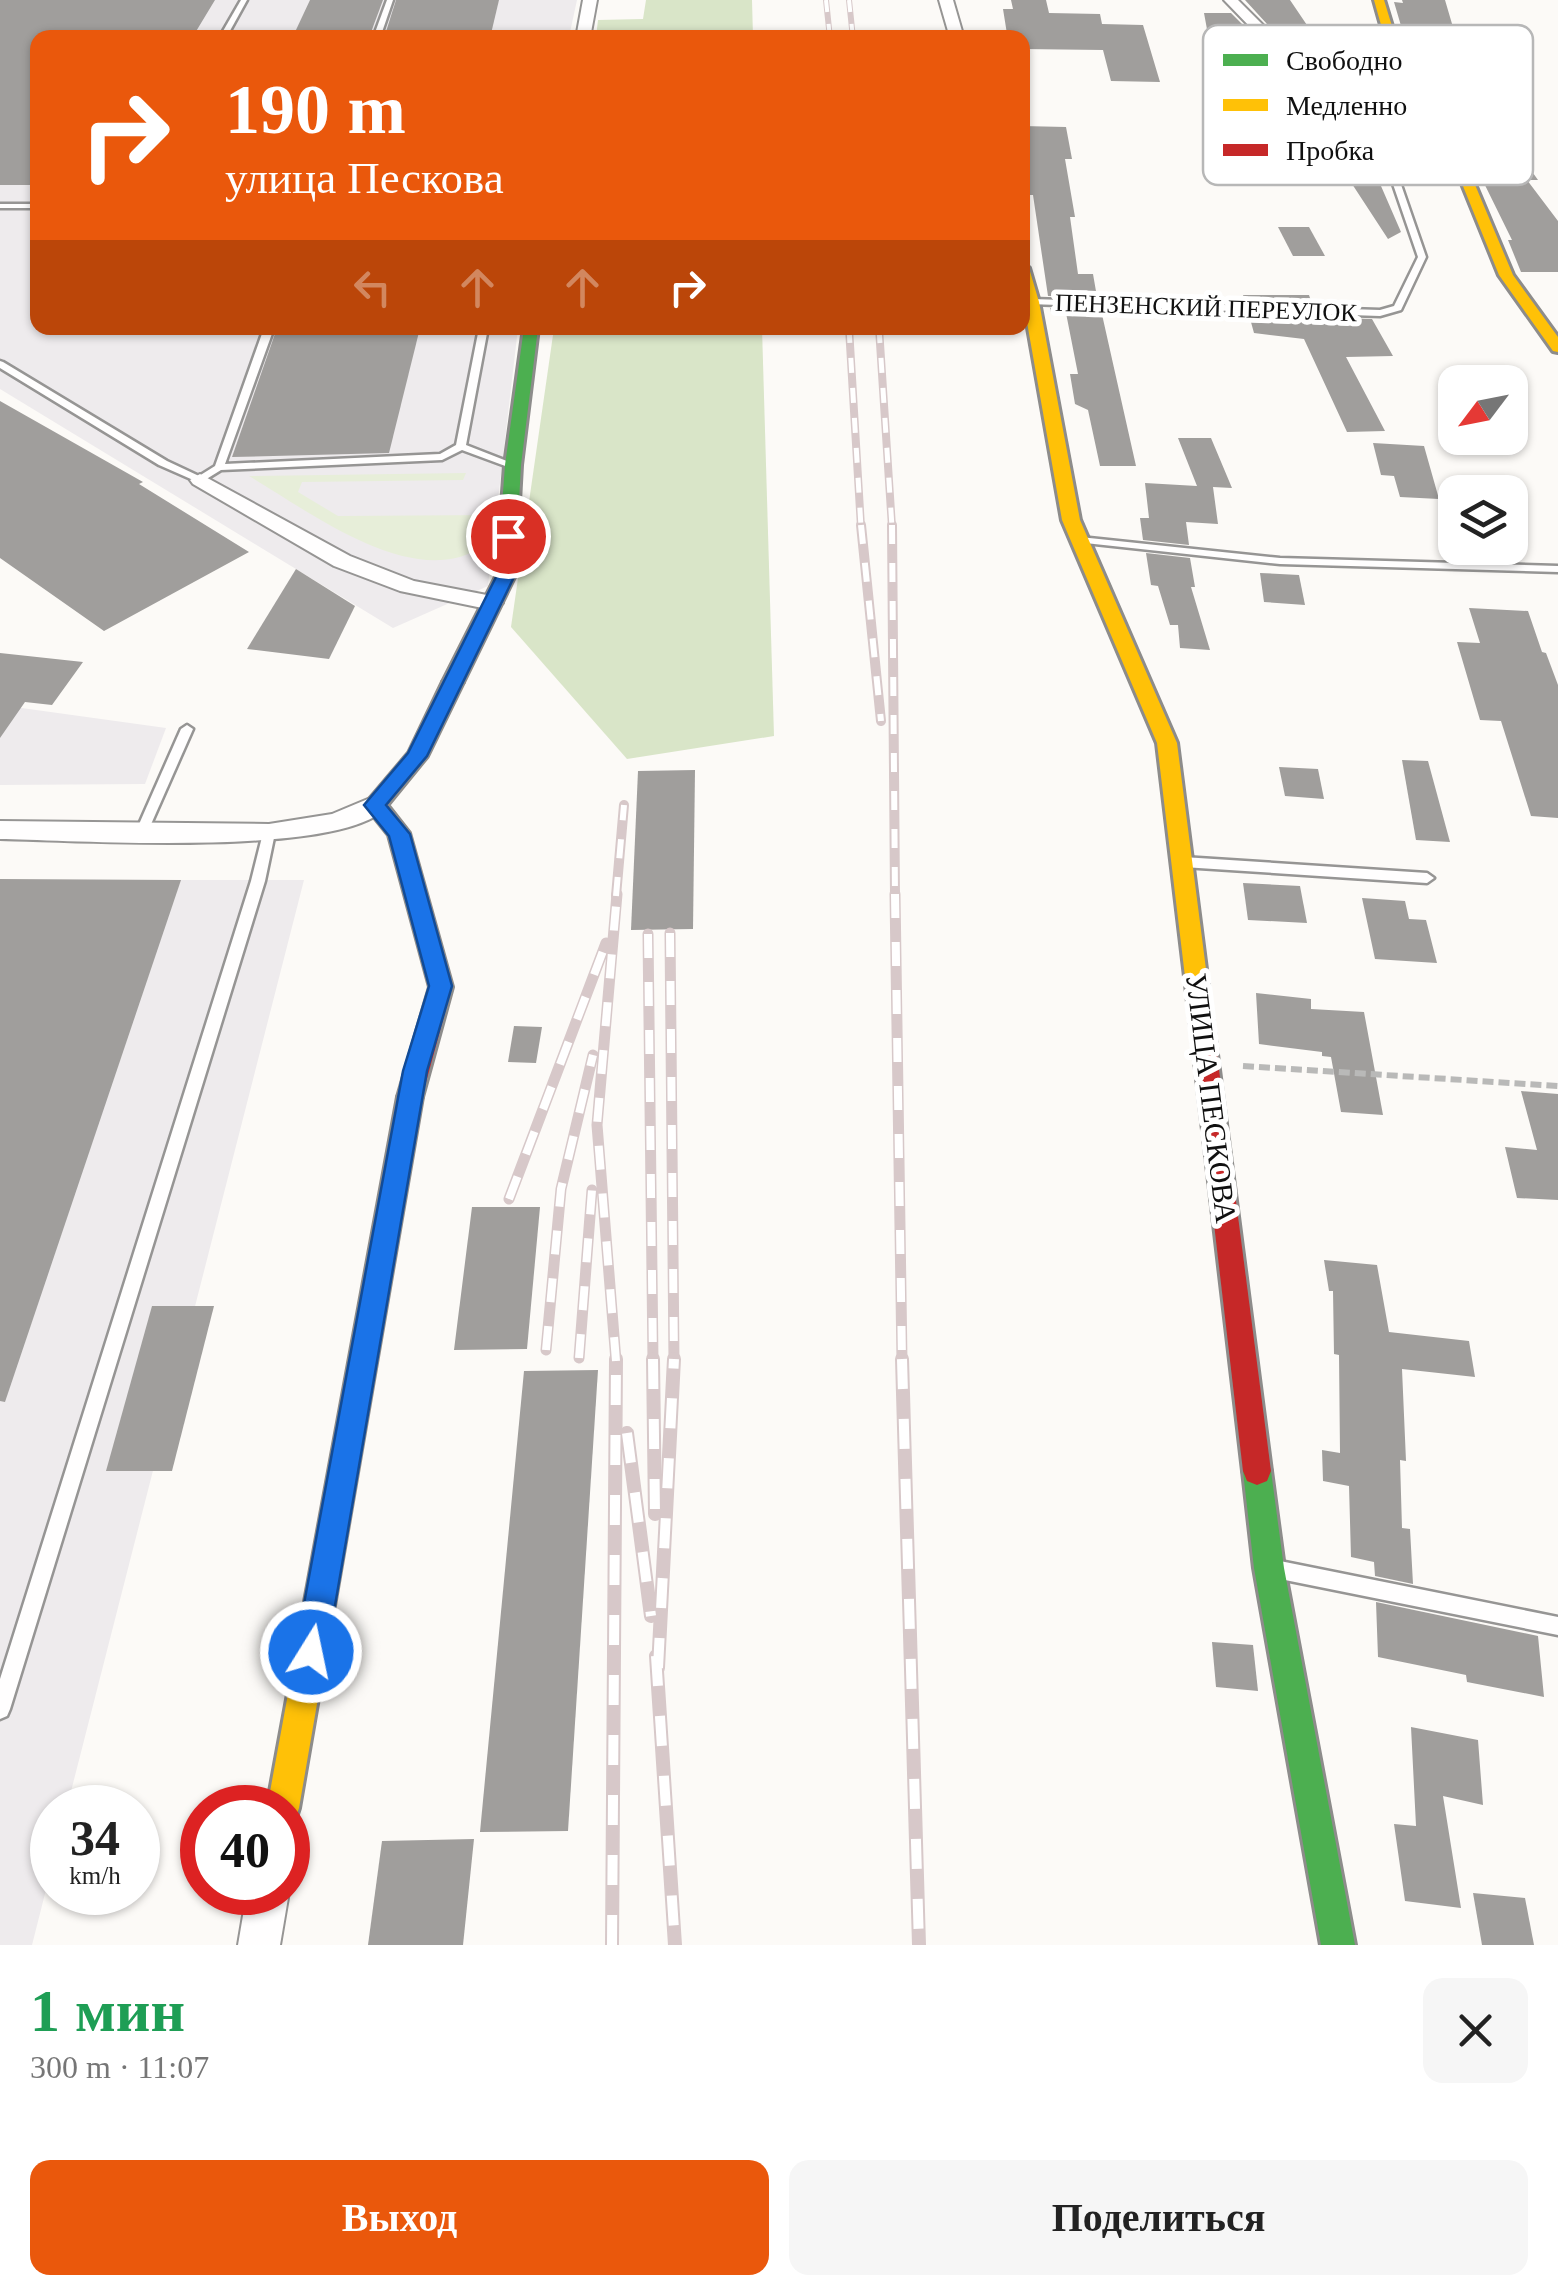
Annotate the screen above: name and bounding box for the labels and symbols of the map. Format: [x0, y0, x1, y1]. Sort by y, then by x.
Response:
legend [1203, 25, 1533, 185]
text: Свободно [1286, 45, 1402, 76]
text: Медленно [1286, 90, 1407, 121]
text: Пробка [1286, 135, 1375, 166]
street label: ПЕНЗЕНСКИЙ ПЕРЕУЛОК [1055, 289, 1358, 326]
north arrow [1438, 365, 1528, 455]
pin [466, 494, 551, 579]
street label: УЛИЦА ПЕСКОВА [1180, 971, 1243, 1225]
position arrow [259, 1600, 363, 1704]
speed limit sign: 40 [180, 1785, 310, 1915]

